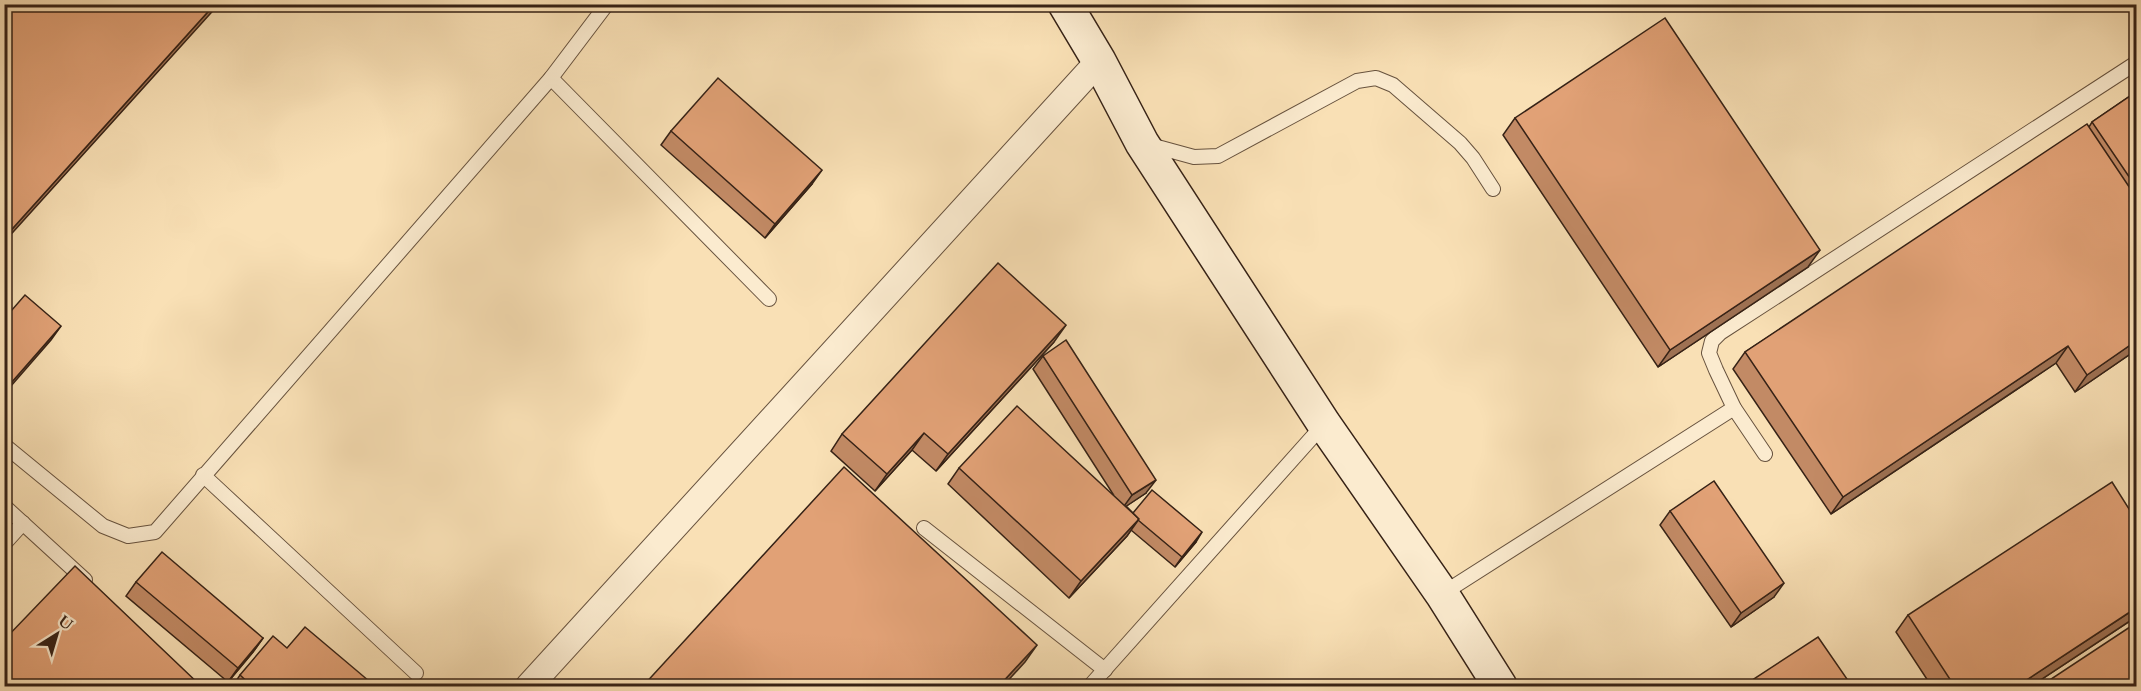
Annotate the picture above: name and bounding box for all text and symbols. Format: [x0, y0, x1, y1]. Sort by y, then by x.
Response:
north arrow [27, 604, 87, 664]
text: U [54, 610, 77, 636]

